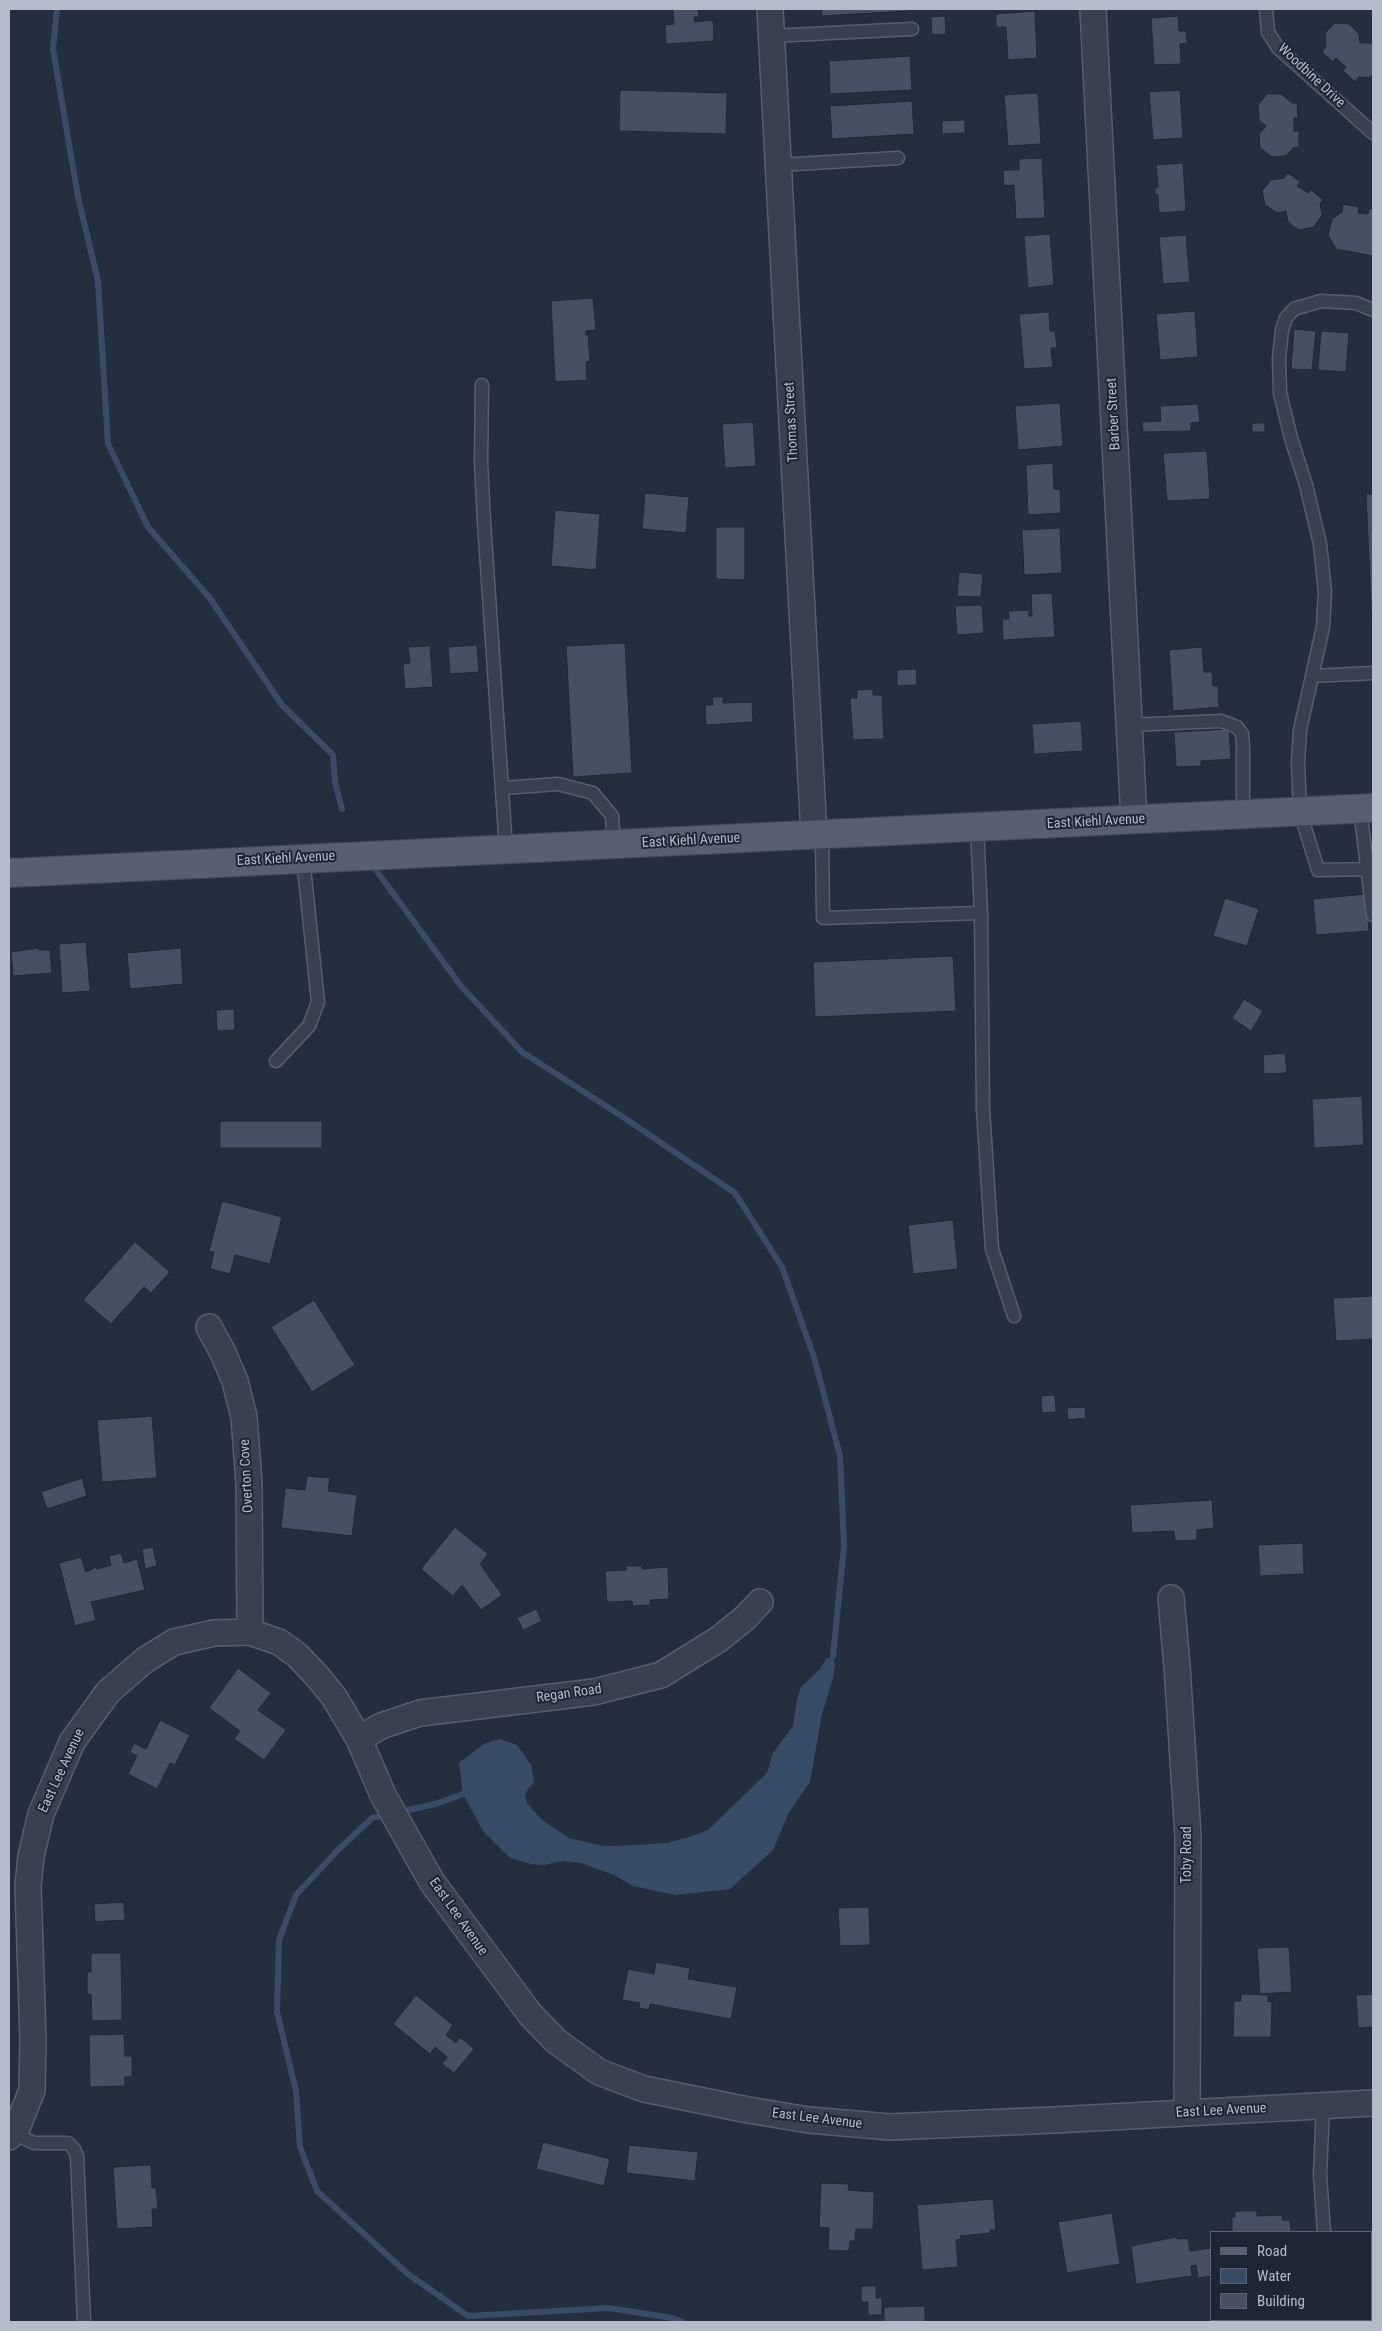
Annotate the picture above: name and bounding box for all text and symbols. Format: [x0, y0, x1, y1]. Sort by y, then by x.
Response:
street label: Woodbine Drive [1274, 41, 1348, 111]
street label: Barber Street [1104, 377, 1124, 451]
street label: Thomas Street [781, 381, 803, 463]
street label: East Kiehl Avenue [1046, 811, 1146, 833]
street label: East Kiehl Avenue [641, 830, 741, 852]
street label: East Kiehl Avenue [236, 848, 336, 870]
street label: Overton Cove [237, 1439, 257, 1513]
street label: Regan Road [535, 1681, 603, 1707]
street label: East Lee Avenue [35, 1726, 89, 1816]
street label: Toby Road [1179, 1826, 1195, 1884]
street label: East Lee Avenue [425, 1875, 491, 1959]
street label: East Lee Avenue [1175, 2100, 1267, 2122]
street label: East Lee Avenue [771, 2105, 863, 2133]
legend [1210, 2231, 1372, 2321]
text: Road [1257, 2242, 1287, 2260]
text: Water [1257, 2267, 1291, 2285]
text: Building [1257, 2292, 1305, 2310]

